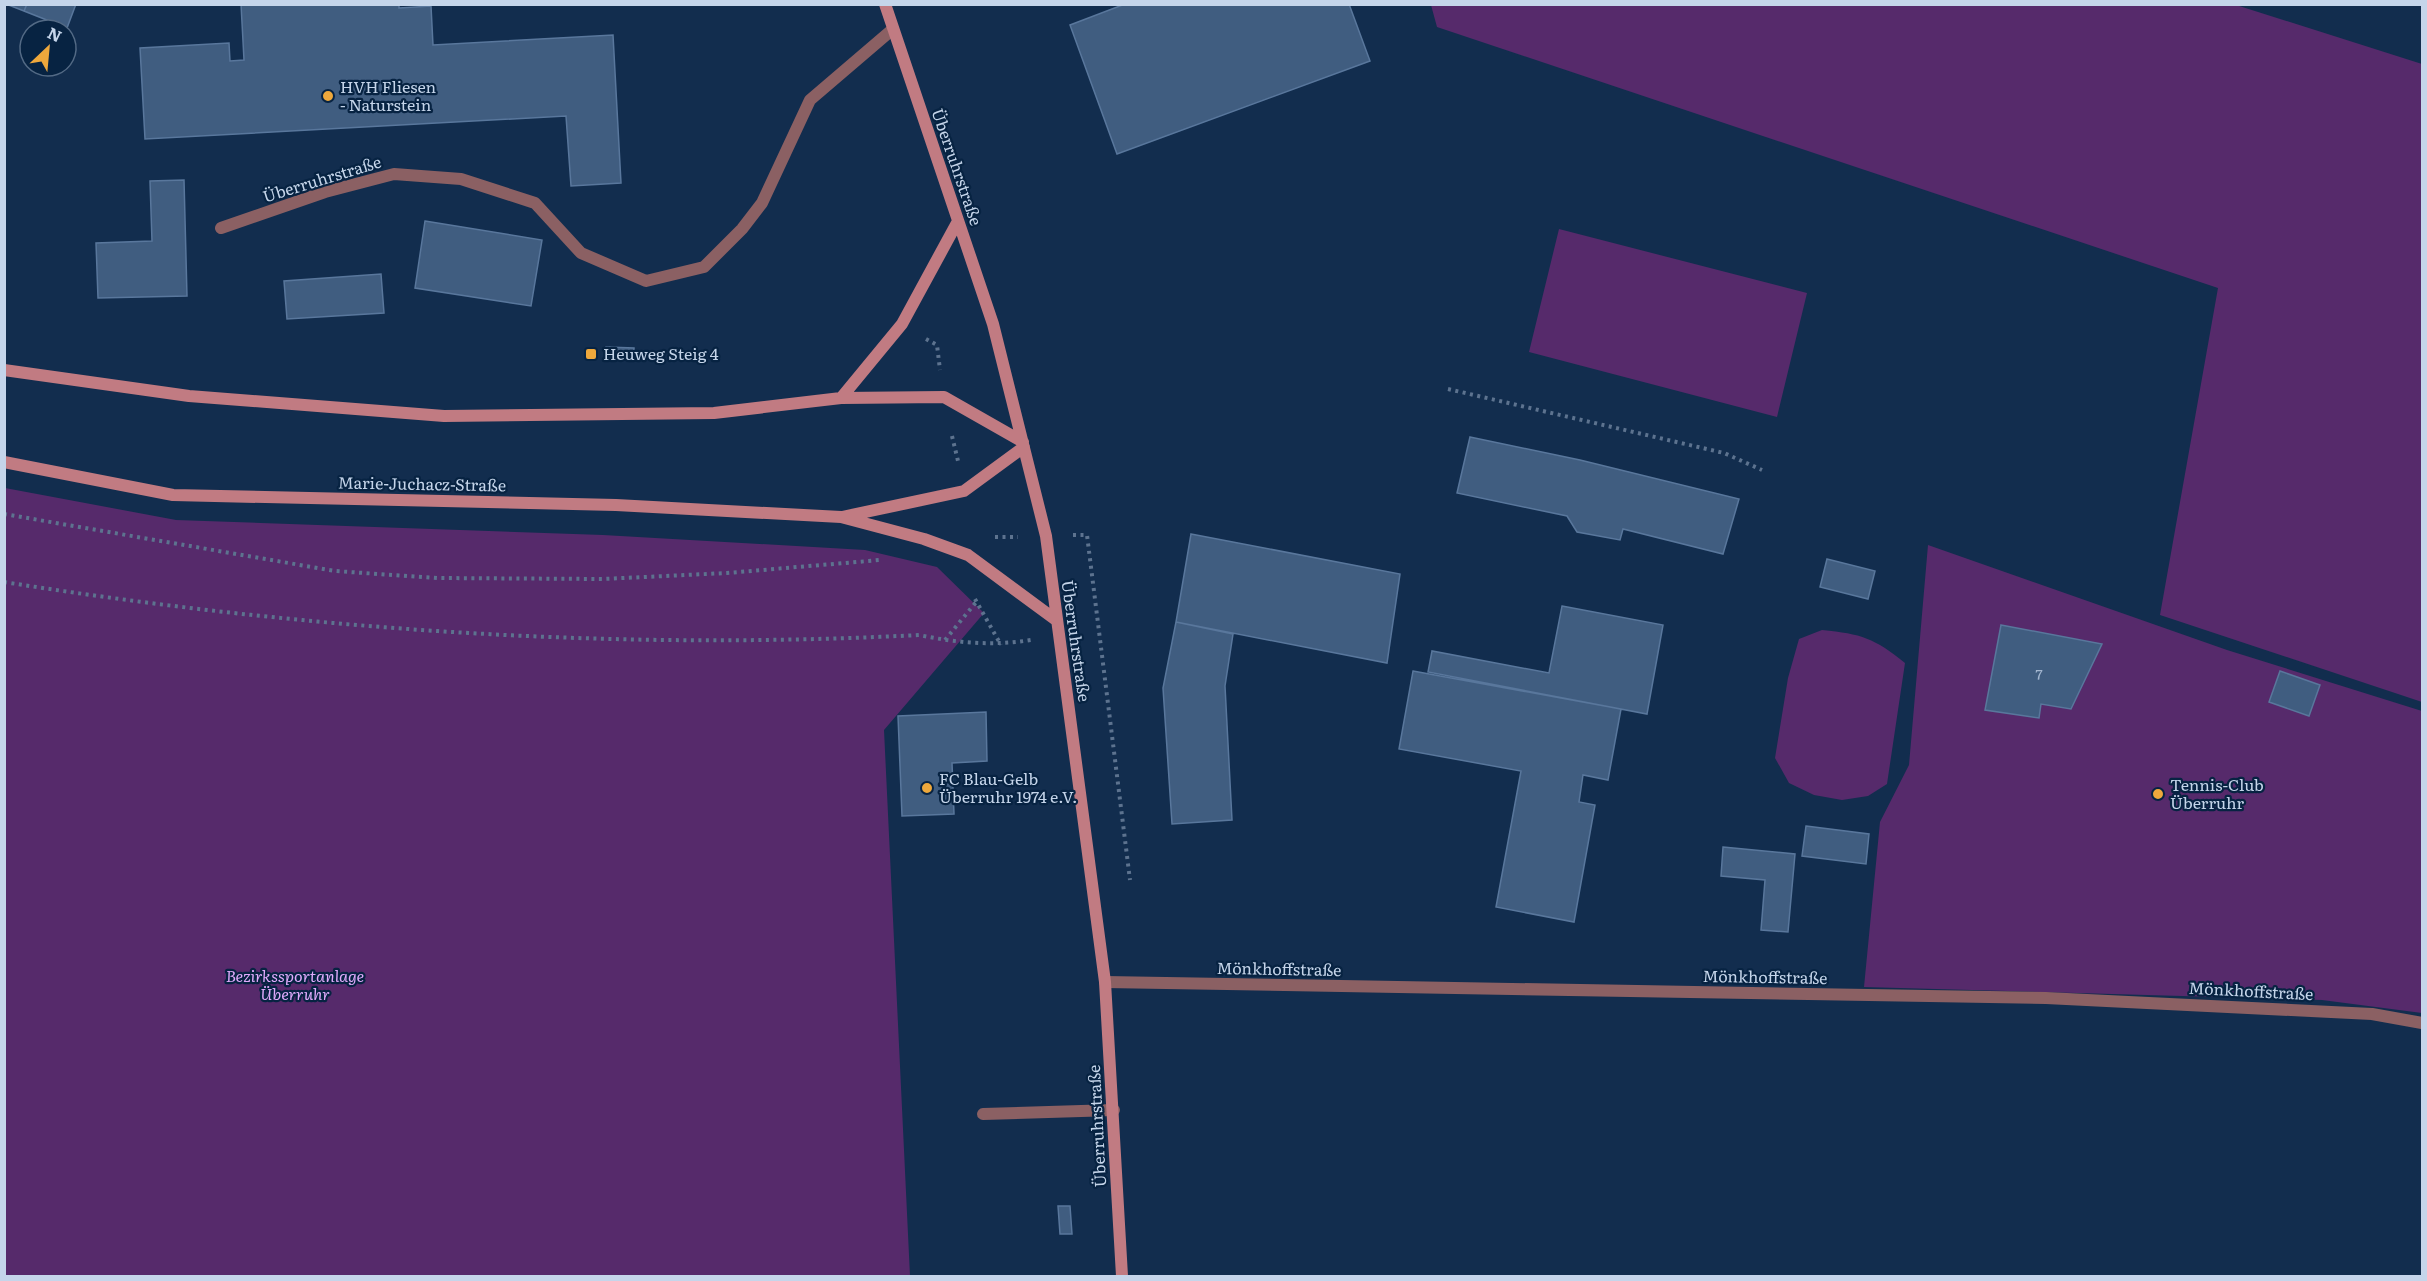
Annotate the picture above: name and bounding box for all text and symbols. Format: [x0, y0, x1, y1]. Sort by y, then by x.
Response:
north arrow [18, 18, 78, 78]
text: N [44, 20, 66, 47]
place label: HVH Fliesen - Naturstein [340, 74, 437, 116]
marker: HVH Fliesen - Naturstein [321, 89, 335, 103]
street label: Überruhrstraße [927, 105, 989, 229]
street label: Überruhrstraße [260, 149, 384, 207]
place label: Heuweg Steig 4 [603, 341, 719, 365]
marker: Heuweg Steig 4 [584, 347, 598, 361]
street label: Marie-Juchacz-Straße [338, 470, 506, 496]
street label: Überruhrstraße [1057, 578, 1097, 703]
house number: 7 [2035, 663, 2043, 683]
place label: FC Blau-Gelb Überruhr 1974 e.V. [939, 766, 1077, 808]
place label: Tennis-Club Überruhr [2170, 772, 2264, 814]
marker: FC Blau-Gelb Überruhr 1974 e.V. [920, 781, 934, 795]
marker: Tennis-Club Überruhr [2151, 787, 2165, 801]
street label: Mönkhoffstraße [1216, 955, 1342, 981]
park label: Bezirkssportanlage Überruhr [226, 963, 364, 1005]
street label: Mönkhoffstraße [1702, 963, 1828, 989]
street label: Mönkhoffstraße [2188, 975, 2314, 1005]
street label: Überruhrstraße [1081, 1064, 1111, 1188]

